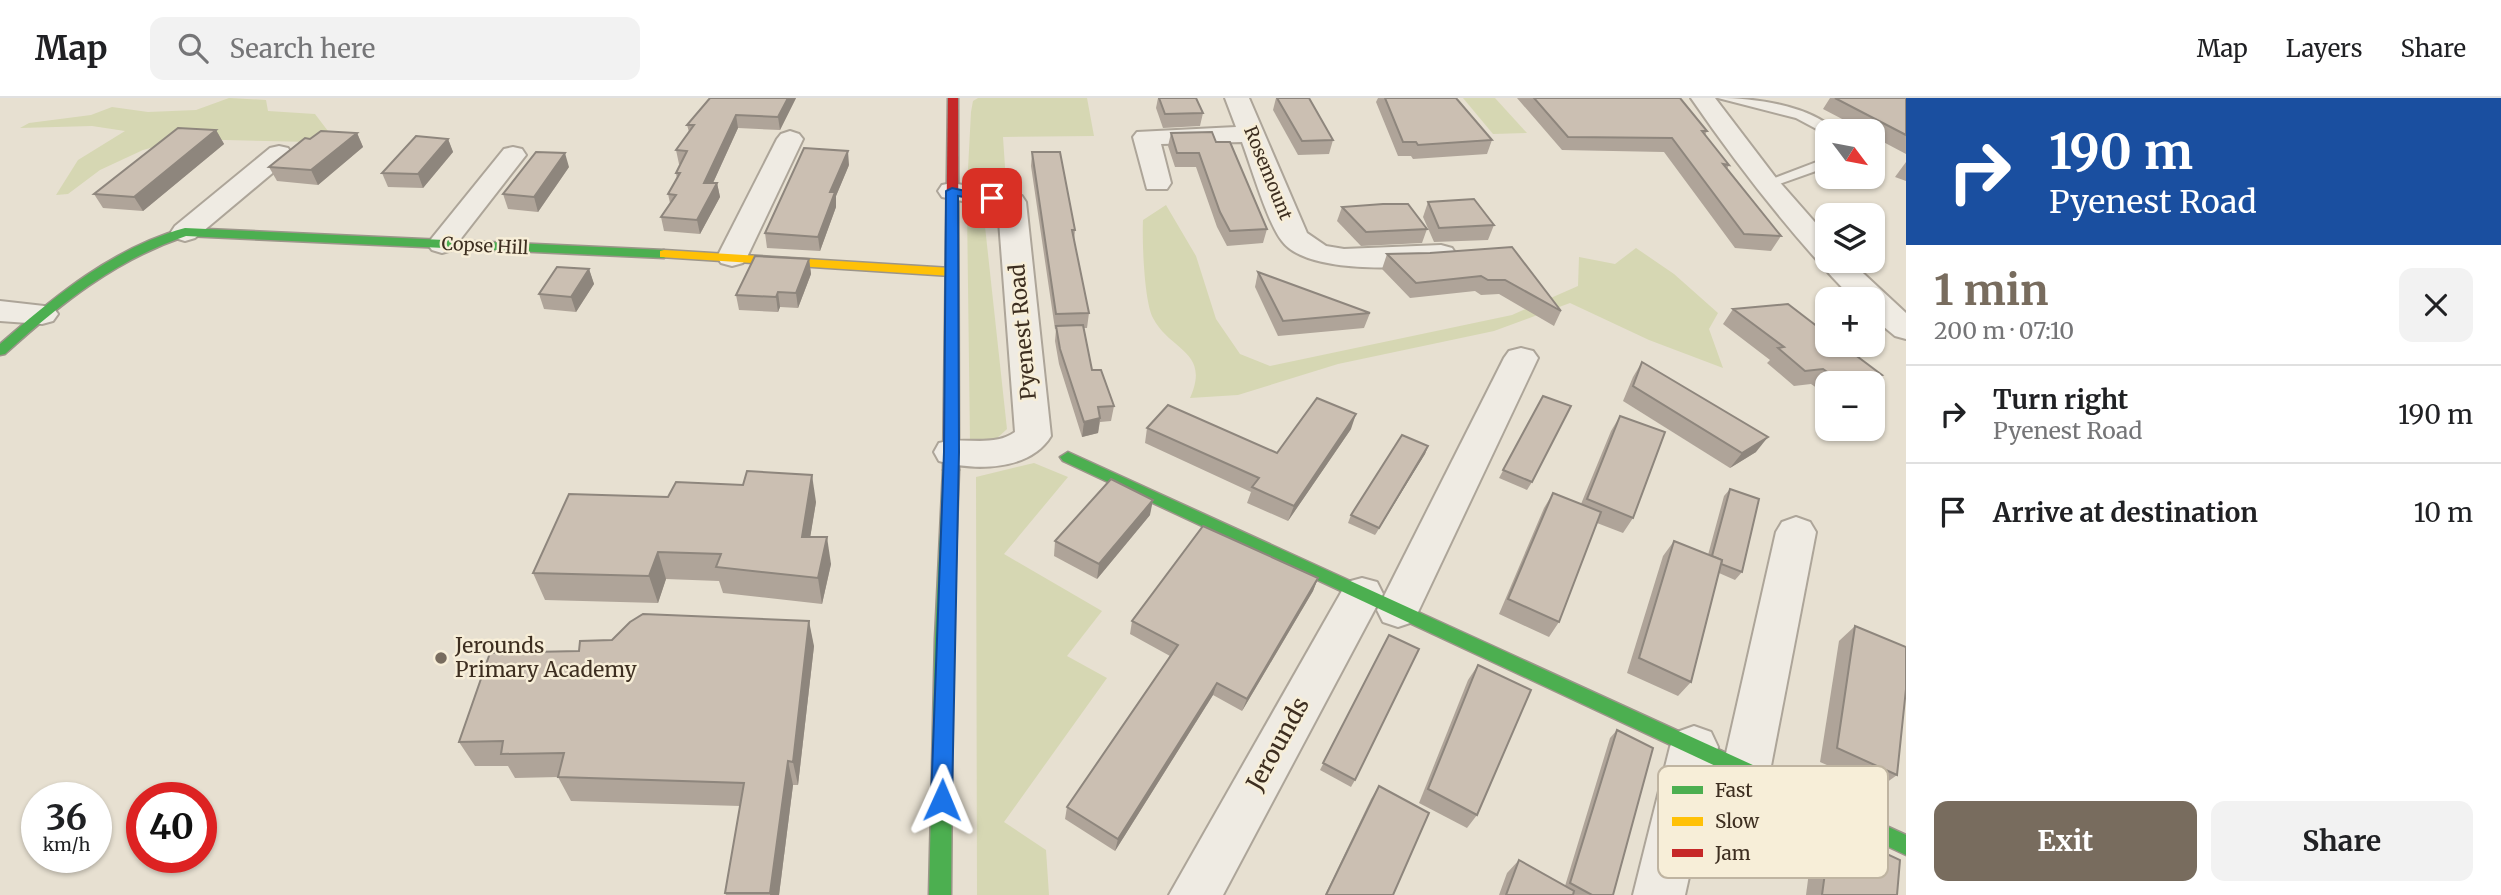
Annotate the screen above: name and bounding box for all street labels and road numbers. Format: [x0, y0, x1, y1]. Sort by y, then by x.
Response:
street label: Rosemount [1239, 122, 1298, 223]
street label: Copse Hill [441, 232, 530, 259]
street label: Pyenest Road [1003, 263, 1042, 401]
street label: Jerounds [1239, 692, 1316, 797]

